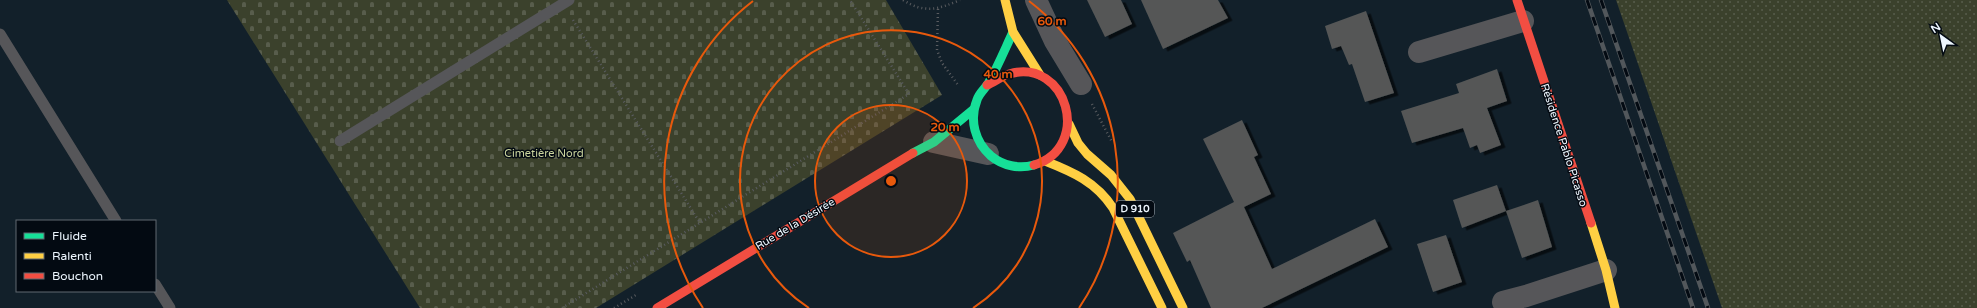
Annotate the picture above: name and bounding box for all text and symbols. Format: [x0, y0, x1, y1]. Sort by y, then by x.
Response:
text: 60 m [1037, 14, 1067, 28]
north arrow [1921, 16, 1961, 56]
text: N [1929, 20, 1943, 36]
text: 40 m [983, 67, 1013, 81]
street label: Résidence Pablo Picasso [1538, 82, 1590, 209]
text: 20 m [930, 120, 960, 134]
park label: Cimetière Nord [504, 147, 584, 160]
centre of rings [884, 174, 898, 188]
street label: Rue de la Désirée [753, 195, 837, 253]
road number: D 910 [1116, 201, 1154, 217]
legend [16, 220, 156, 292]
text: Fluide [52, 229, 87, 243]
text: Ralenti [52, 249, 92, 263]
text: Bouchon [52, 269, 103, 283]

